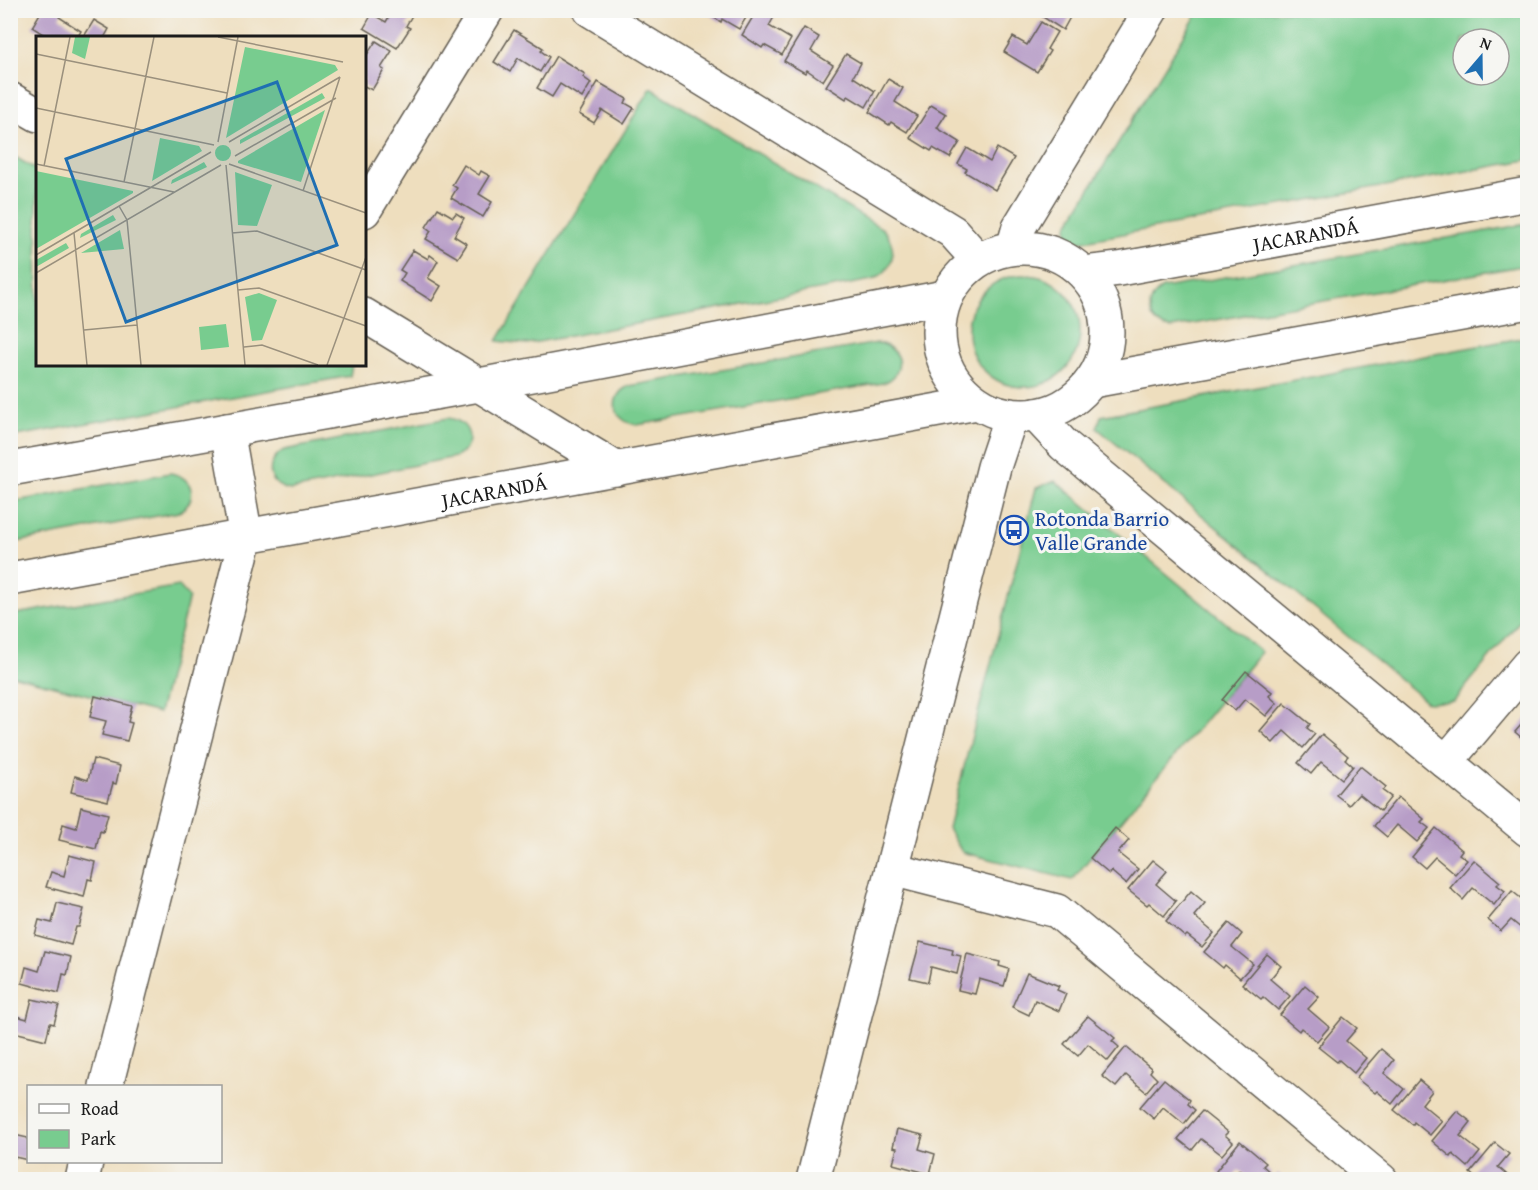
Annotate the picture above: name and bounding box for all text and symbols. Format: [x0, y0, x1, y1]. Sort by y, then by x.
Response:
north arrow [1451, 27, 1511, 87]
text: N [1477, 30, 1496, 56]
inset map [36, 36, 366, 366]
street label: JACARANDÁ [1247, 210, 1361, 260]
street label: JACARANDÁ [436, 466, 550, 516]
place label: Rotonda Barrio Valle Grande [1035, 503, 1169, 558]
bus stop icon: Rotonda Barrio Valle Grande [998, 514, 1030, 546]
legend [27, 1085, 222, 1163]
text: Road [81, 1095, 119, 1122]
text: Park [81, 1125, 117, 1152]

